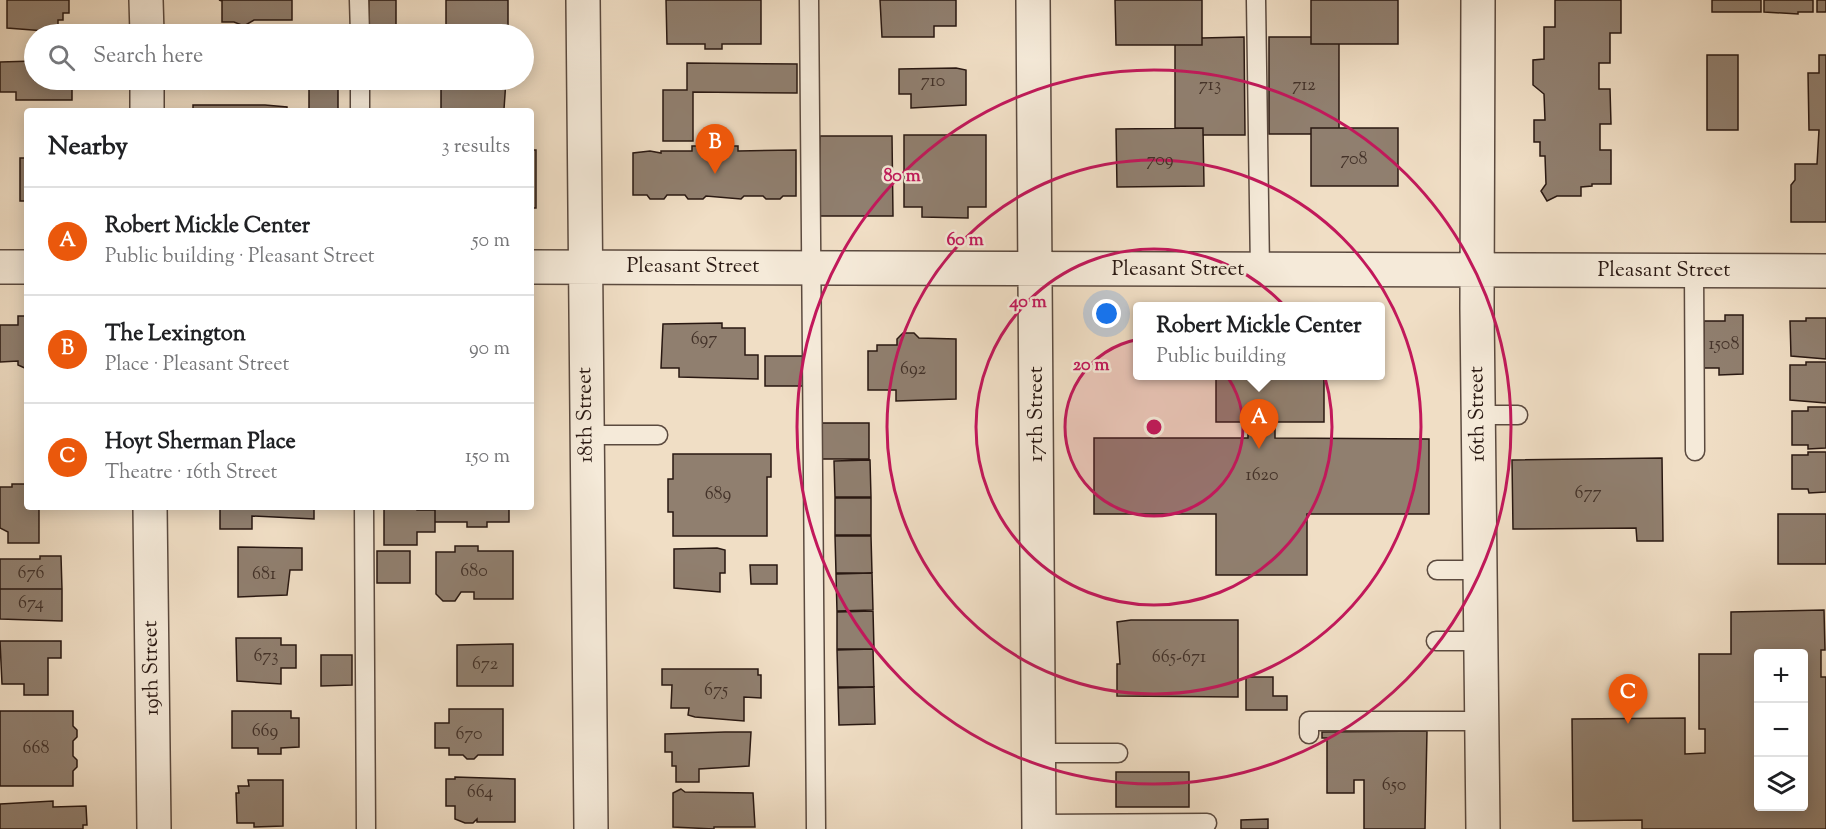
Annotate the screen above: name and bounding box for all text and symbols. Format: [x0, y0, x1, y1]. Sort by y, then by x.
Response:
search box [24, 24, 534, 90]
icon: search [45, 41, 78, 74]
text: Search here [93, 41, 203, 73]
house number: 710 [921, 69, 945, 95]
house number: 713 [1199, 73, 1221, 99]
house number: 712 [1292, 73, 1316, 99]
pin: B [696, 124, 734, 174]
text: Nearby [48, 129, 128, 166]
text: 3 results [441, 133, 510, 162]
house number: 708 [1340, 147, 1368, 173]
house number: 709 [1147, 148, 1174, 174]
text: 80 m [883, 164, 921, 190]
text: Robert Mickle Center [105, 211, 310, 243]
text: A [59, 227, 76, 256]
text: 50 m [472, 227, 510, 256]
text: 60 m [946, 228, 984, 254]
text: Public building · Pleasant Street [105, 243, 375, 272]
street label: Pleasant Street [627, 252, 759, 282]
street label: Pleasant Street [1112, 255, 1244, 285]
street label: Pleasant Street [1598, 256, 1730, 286]
text: 40 m [1008, 290, 1047, 316]
your location [1092, 299, 1121, 328]
popup [1133, 302, 1385, 380]
text: Robert Mickle Center [1157, 311, 1361, 343]
text: The Lexington [105, 319, 246, 351]
house number: 697 [691, 327, 717, 353]
house number: 1508 [1709, 332, 1739, 358]
text: B [61, 335, 74, 364]
text: 90 m [469, 335, 510, 364]
text: Public building [1157, 343, 1286, 372]
text: Place · Pleasant Street [105, 351, 289, 380]
text: 20 m [1073, 353, 1109, 379]
house number: 692 [900, 357, 927, 383]
street label: 17th Street [1022, 366, 1052, 462]
street label: 16th Street [1462, 366, 1494, 462]
street label: 18th Street [570, 367, 602, 463]
pin: A [1240, 400, 1278, 449]
centre of rings [1144, 417, 1164, 437]
text: Hoyt Sherman Place [105, 427, 296, 459]
text: C [59, 443, 76, 472]
text: 150 m [465, 443, 510, 472]
text: Theatre · 16th Street [105, 459, 277, 488]
house number: 1620 [1246, 463, 1278, 489]
house number: 677 [1575, 481, 1601, 507]
house number: 689 [705, 482, 732, 508]
house number: 680 [460, 559, 488, 585]
house number: 676 [18, 561, 45, 587]
house number: 681 [252, 562, 276, 588]
house number: 674 [18, 591, 44, 617]
street label: 19th Street [136, 620, 168, 716]
house number: 673 [253, 644, 279, 670]
house number: 665-671 [1152, 645, 1206, 671]
map controls [1754, 649, 1808, 811]
button: + [1754, 649, 1808, 703]
house number: 672 [472, 652, 499, 678]
pin: C [1608, 674, 1648, 724]
house number: 675 [704, 678, 728, 704]
button: − [1754, 703, 1808, 757]
house number: 669 [252, 719, 279, 745]
house number: 670 [455, 722, 483, 748]
house number: 668 [23, 736, 49, 762]
button: layers [1754, 757, 1808, 811]
house number: 650 [1382, 773, 1406, 799]
house number: 664 [467, 780, 493, 806]

